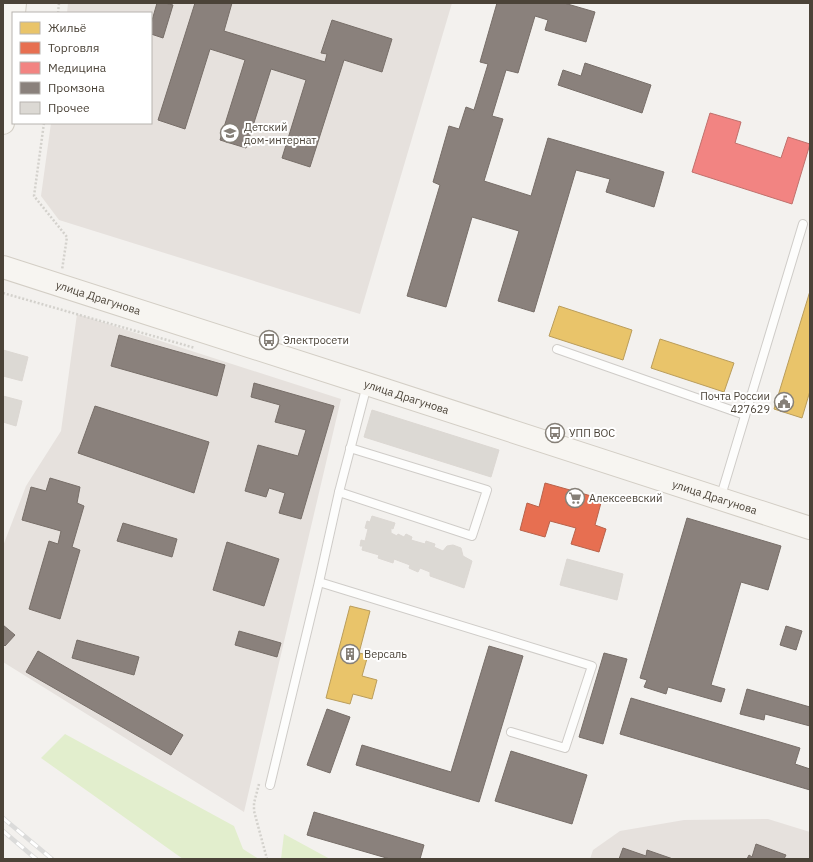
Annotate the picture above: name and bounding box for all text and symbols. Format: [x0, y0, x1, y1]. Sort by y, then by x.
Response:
legend [12, 12, 152, 124]
text: Жильё [48, 20, 87, 35]
text: Торговля [48, 40, 99, 55]
text: Медицина [48, 60, 107, 75]
text: Промзона [48, 80, 105, 95]
text: Прочее [48, 100, 90, 115]
place label: Детский дом-интернат [244, 120, 317, 147]
school or university icon: Детский дом-интернат [219, 122, 241, 144]
street label: улица Драгунова [54, 277, 143, 318]
bus stop icon: Электросети [258, 329, 280, 351]
place label: Электросети [283, 333, 349, 347]
street label: улица Драгунова [362, 377, 451, 417]
place label: Почта России 427629 [700, 389, 770, 416]
public building icon: Почта России 427629 [773, 391, 795, 413]
bus stop icon: УПП ВОС [544, 422, 566, 444]
place label: УПП ВОС [569, 426, 615, 440]
street label: улица Драгунова [671, 477, 759, 517]
supermarket icon: Алексеевский [564, 487, 586, 509]
place label: Алексеевский [589, 491, 663, 505]
building icon: Версаль [339, 643, 361, 665]
place label: Версаль [364, 647, 407, 661]

